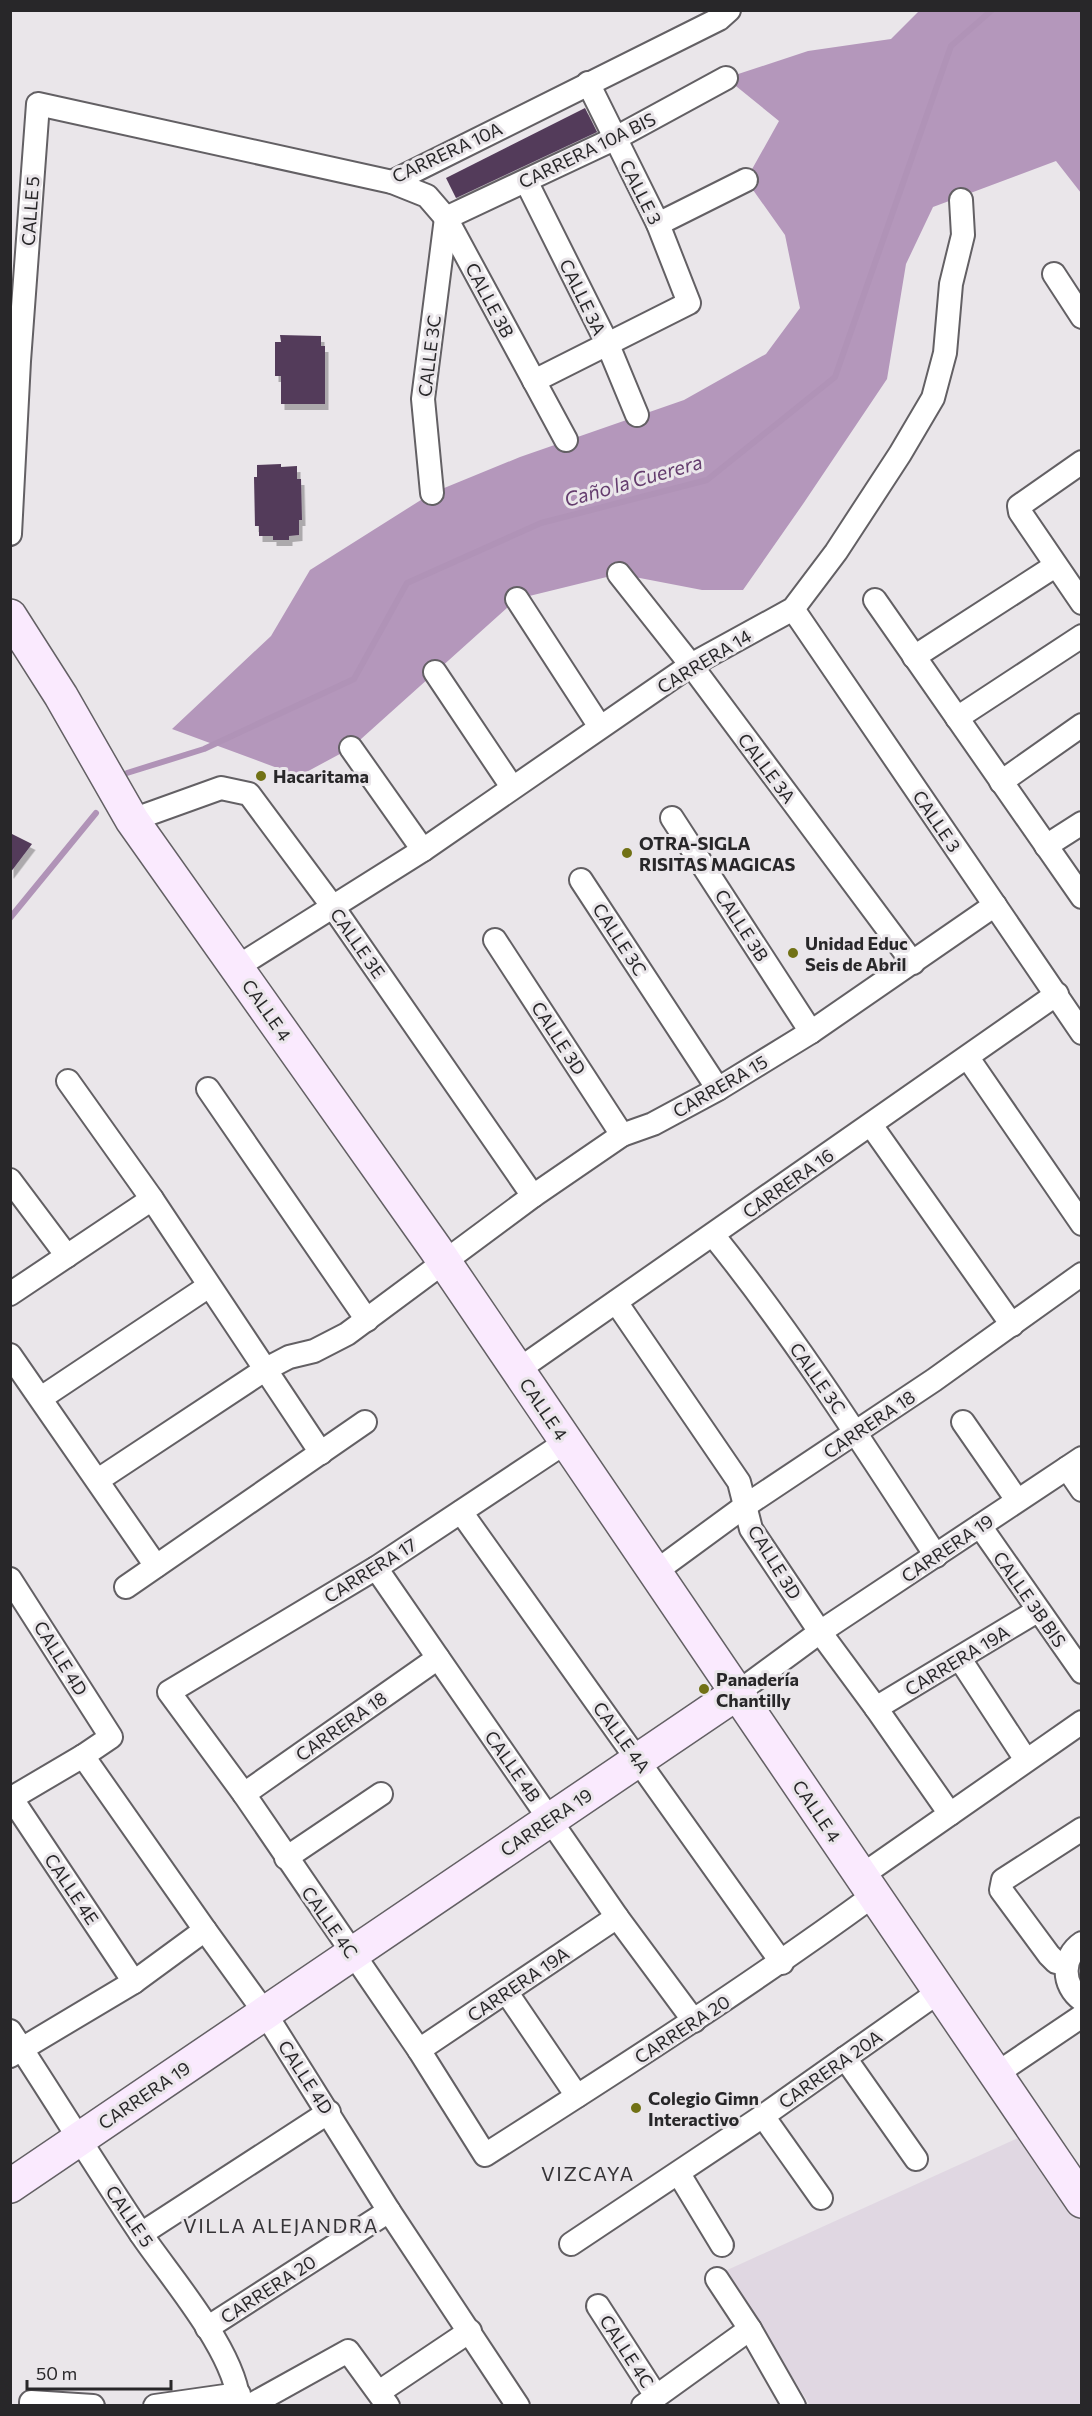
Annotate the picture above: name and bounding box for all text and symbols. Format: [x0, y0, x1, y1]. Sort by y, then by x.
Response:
street label: CARRERA 10A BIS [515, 107, 659, 193]
street label: CARRERA 10A [388, 117, 506, 187]
street label: CALLE 3 [615, 156, 667, 228]
street label: CALLE 5 [17, 175, 43, 247]
street label: CALLE 3A [555, 255, 611, 339]
street label: CALLE 3B [461, 259, 519, 341]
street label: CALLE 3C [413, 314, 445, 398]
water label: Caño la Cuerera [561, 449, 705, 511]
street label: CARRERA 14 [653, 624, 755, 698]
street label: CALLE 3A [734, 729, 800, 807]
place label: Hacaritama [273, 765, 369, 787]
marker: Hacaritama [254, 769, 268, 783]
street label: CALLE 3 [908, 786, 966, 856]
place label: OTRA-SIGLA RISITAS MAGICAS [639, 832, 796, 875]
marker: OTRA-SIGLA RISITAS MAGICAS [620, 846, 634, 860]
street label: CALLE 3B [711, 885, 773, 965]
street label: CALLE 3C [588, 899, 652, 979]
street label: CALLE 3E [326, 904, 390, 982]
place label: Unidad Educ Seis de Abril [805, 932, 908, 975]
marker: Unidad Educ Seis de Abril [786, 946, 800, 960]
street label: CALLE 4 [238, 975, 296, 1045]
street label: CALLE 3D [527, 997, 591, 1079]
street label: CARRERA 15 [669, 1050, 771, 1122]
street label: CARRERA 16 [738, 1144, 838, 1222]
street label: CALLE 3C [785, 1338, 851, 1418]
street label: CALLE 4 [515, 1374, 573, 1444]
street label: CARRERA 18 [819, 1385, 919, 1463]
street label: CARRERA 19 [897, 1509, 997, 1587]
street label: CALLE 3D [744, 1521, 806, 1603]
street label: CARRERA 17 [320, 1533, 420, 1607]
street label: CALLE 3B BIS [989, 1547, 1071, 1651]
street label: CALLE 4D [30, 1617, 92, 1699]
street label: CARRERA 19A [901, 1620, 1013, 1700]
place label: Panadería Chantilly [716, 1668, 799, 1711]
marker: Panadería Chantilly [697, 1682, 711, 1696]
street label: CARRERA 18 [291, 1687, 391, 1765]
street label: CALLE 4A [589, 1697, 655, 1777]
street label: CALLE 4B [480, 1726, 546, 1806]
street label: CALLE 4 [788, 1776, 846, 1846]
street label: CARRERA 19 [496, 1783, 596, 1861]
street label: CALLE 4E [40, 1849, 104, 1929]
street label: CALLE 4C [297, 1882, 363, 1962]
street label: CARRERA 19A [463, 1942, 573, 2026]
street label: CARRERA 20 [630, 1990, 734, 2068]
street label: CARRERA 20A [774, 2025, 886, 2113]
street label: CALLE 4D [274, 2036, 338, 2118]
street label: CARRERA 19 [94, 2056, 194, 2134]
place label: Colegio Gimn Interactivo [648, 2087, 759, 2130]
marker: Colegio Gimn Interactivo [629, 2101, 643, 2115]
district label: VIZCAYA [541, 2161, 635, 2185]
street label: CALLE 5 [101, 2181, 159, 2251]
district label: VILLA ALEJANDRA [183, 2213, 379, 2237]
street label: CARRERA 20 [216, 2250, 320, 2328]
street label: CALLE 4C [595, 2310, 659, 2392]
scale bar [27, 2353, 171, 2391]
text: 50 m [36, 2362, 77, 2384]

